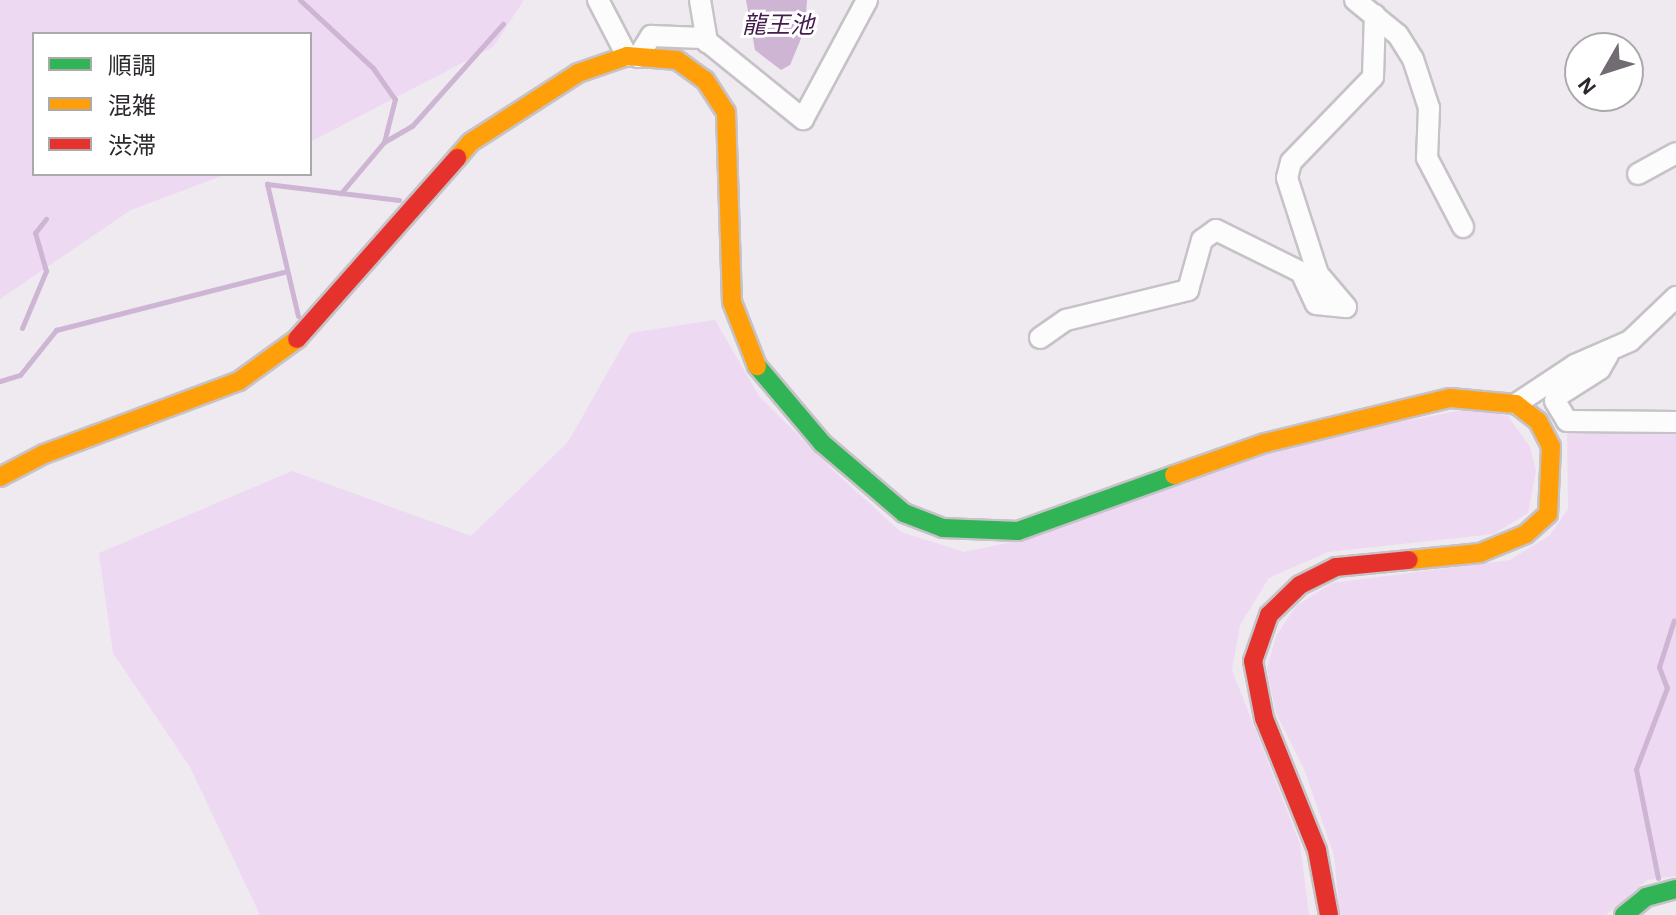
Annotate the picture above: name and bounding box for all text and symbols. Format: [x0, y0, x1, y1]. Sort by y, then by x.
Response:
water label: 龍王池 [742, 13, 814, 41]
legend [32, 32, 312, 176]
north arrow [1564, 32, 1644, 112]
text: 順調 [108, 55, 156, 79]
text: N [1574, 73, 1600, 99]
text: 混雑 [108, 95, 156, 119]
text: 渋滞 [108, 135, 156, 159]

